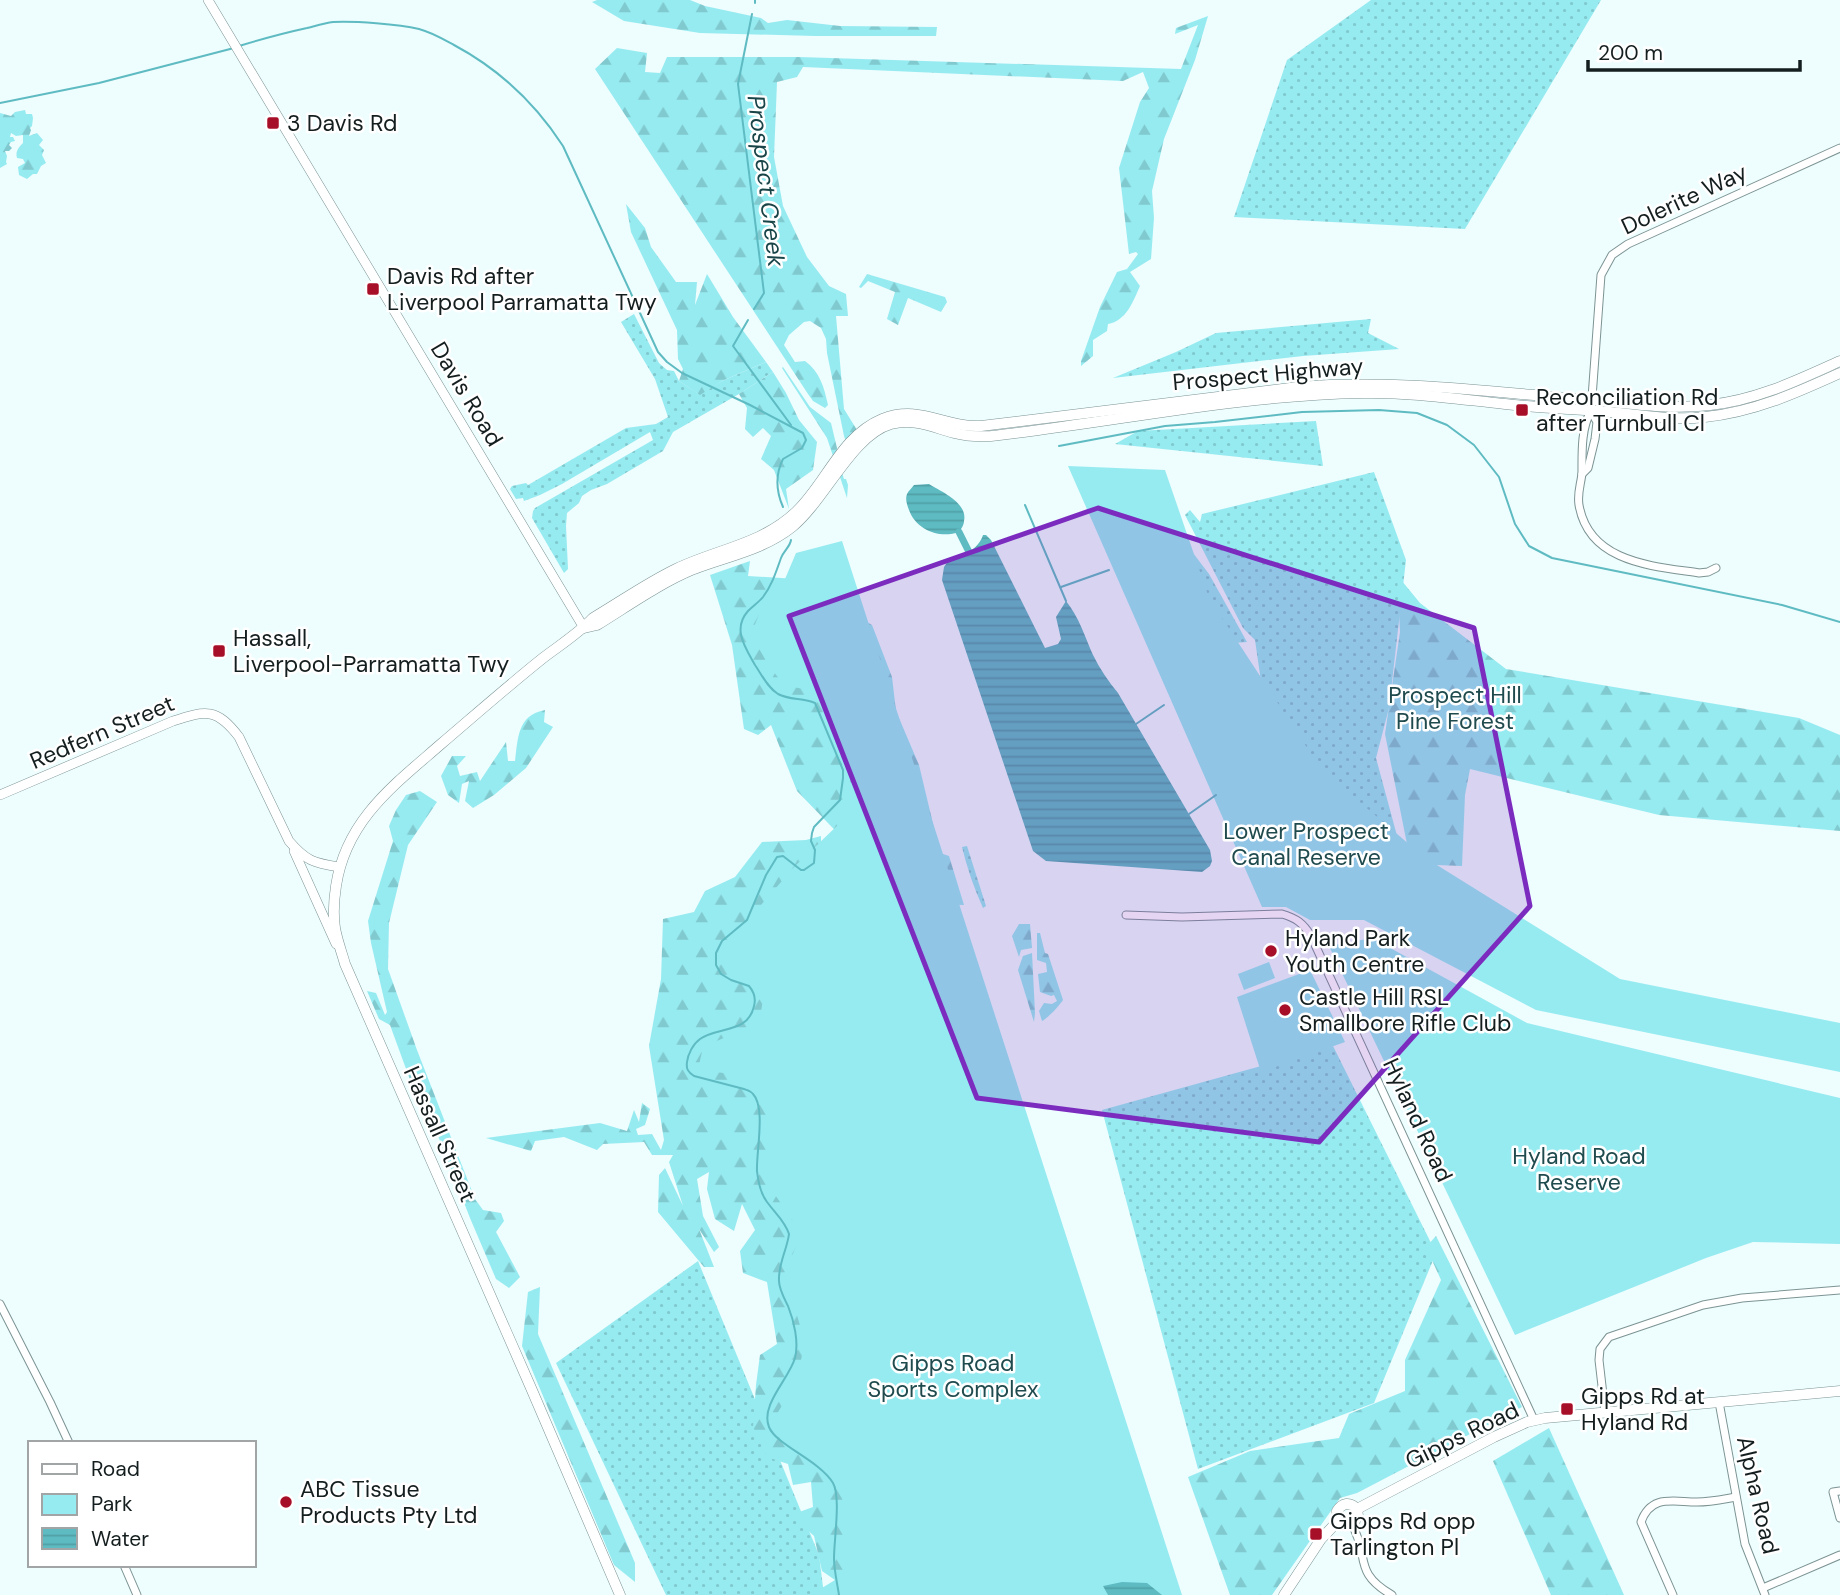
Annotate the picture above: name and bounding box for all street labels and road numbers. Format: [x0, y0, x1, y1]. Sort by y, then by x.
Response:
street label: Dolerite Way [1616, 157, 1752, 241]
street label: Davis Road [424, 336, 510, 452]
street label: Prospect Highway [1171, 351, 1365, 397]
street label: Redfern Street [25, 688, 179, 776]
street label: Hyland Road [1376, 1053, 1460, 1187]
street label: Hassall Street [397, 1062, 483, 1206]
street label: Gipps Road [1400, 1395, 1524, 1475]
street label: Alpha Road [1730, 1433, 1786, 1557]

